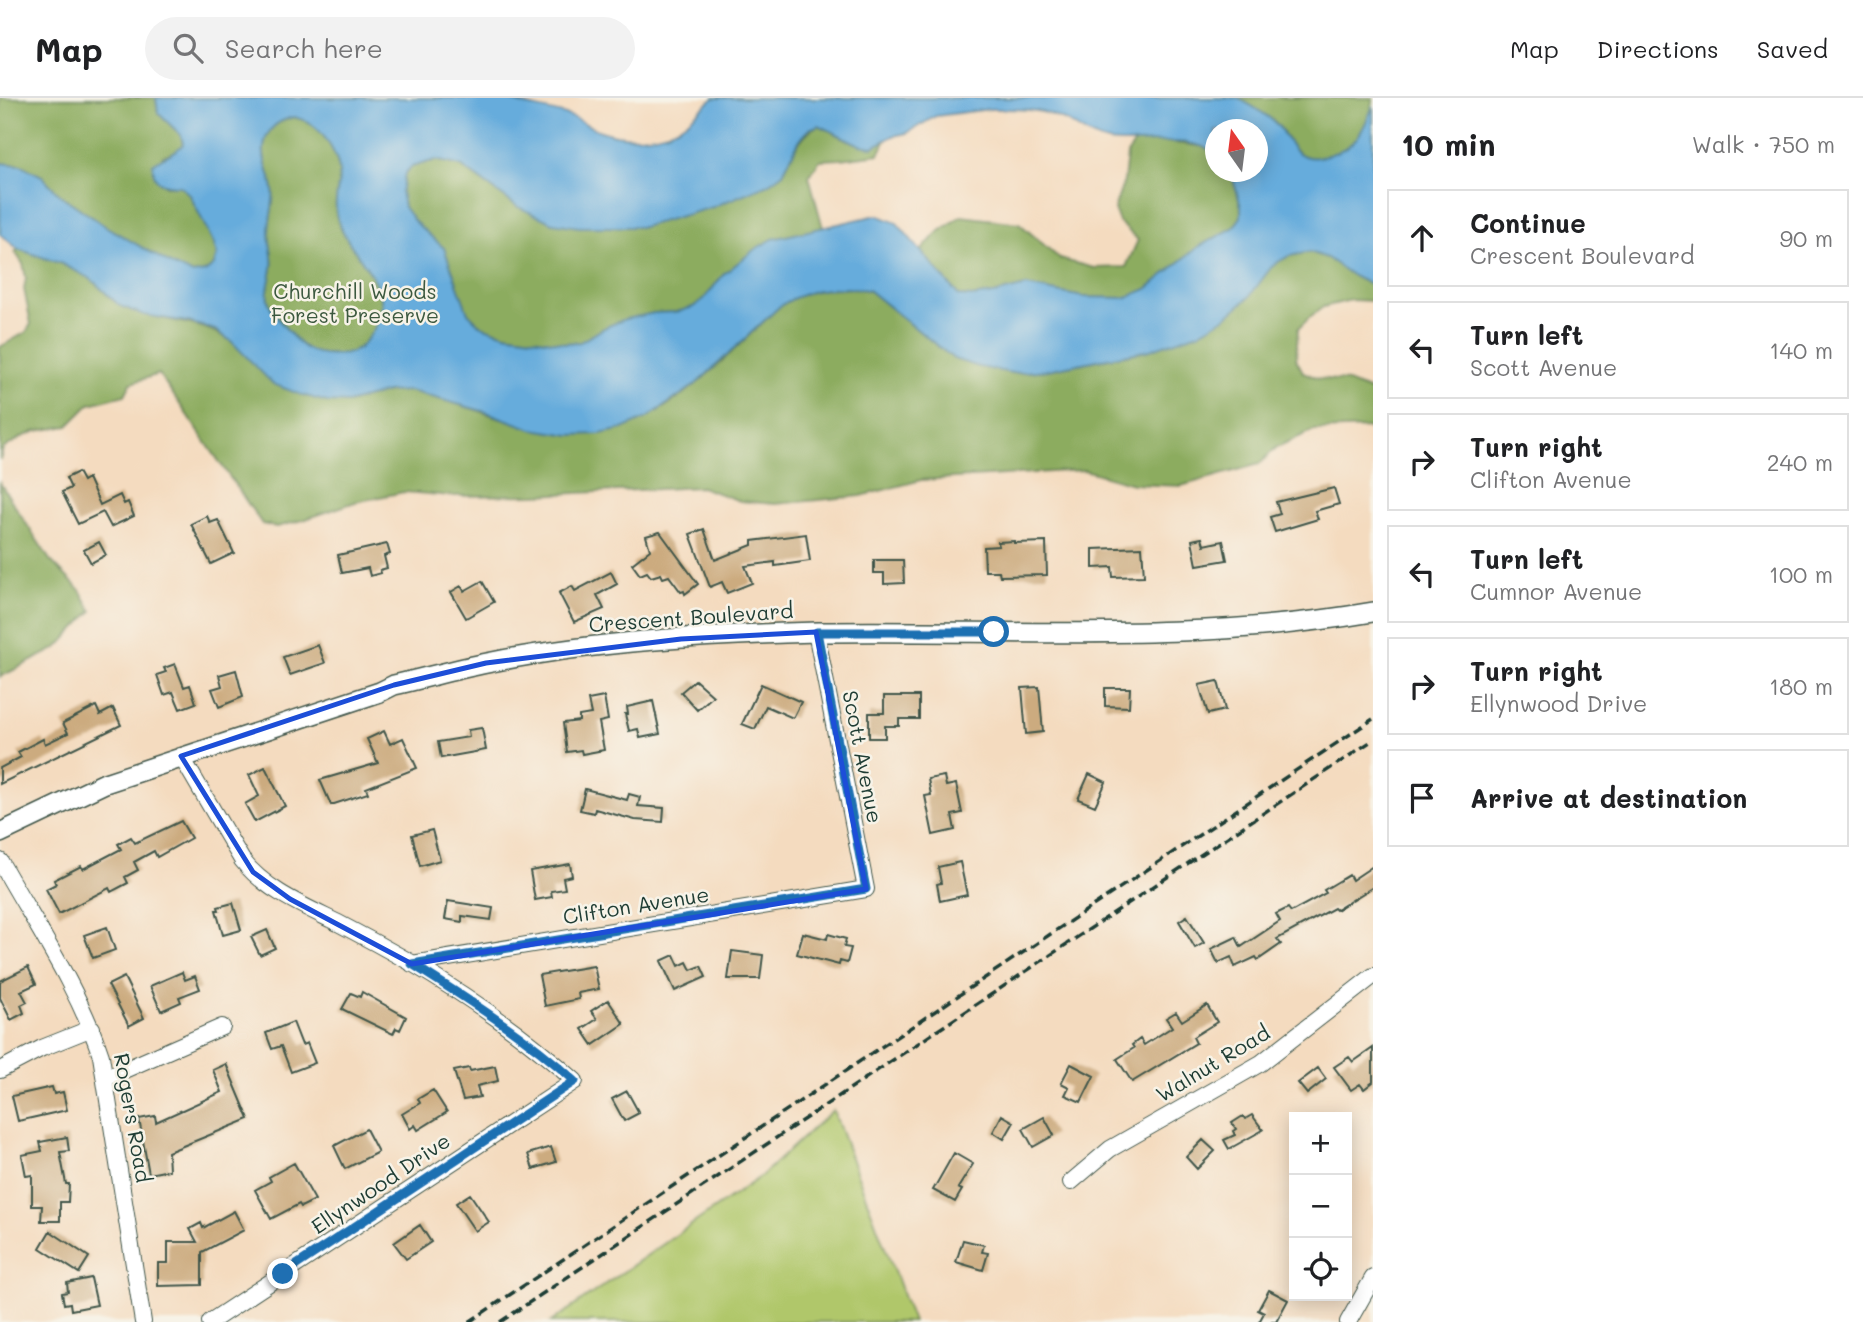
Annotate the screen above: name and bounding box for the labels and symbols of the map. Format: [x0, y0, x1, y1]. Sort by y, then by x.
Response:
north arrow [1205, 119, 1268, 182]
park label: Churchill Woods Forest Preserve [271, 277, 439, 328]
street label: Crescent Boulevard [588, 596, 794, 637]
route start [978, 616, 1009, 647]
street label: Scott Avenue [837, 688, 890, 825]
street label: Clifton Avenue [561, 880, 711, 929]
street label: Walnut Road [1150, 1018, 1274, 1107]
street label: Rogers Road [109, 1051, 158, 1185]
street label: Ellynwood Drive [305, 1126, 455, 1239]
route end [267, 1258, 298, 1289]

